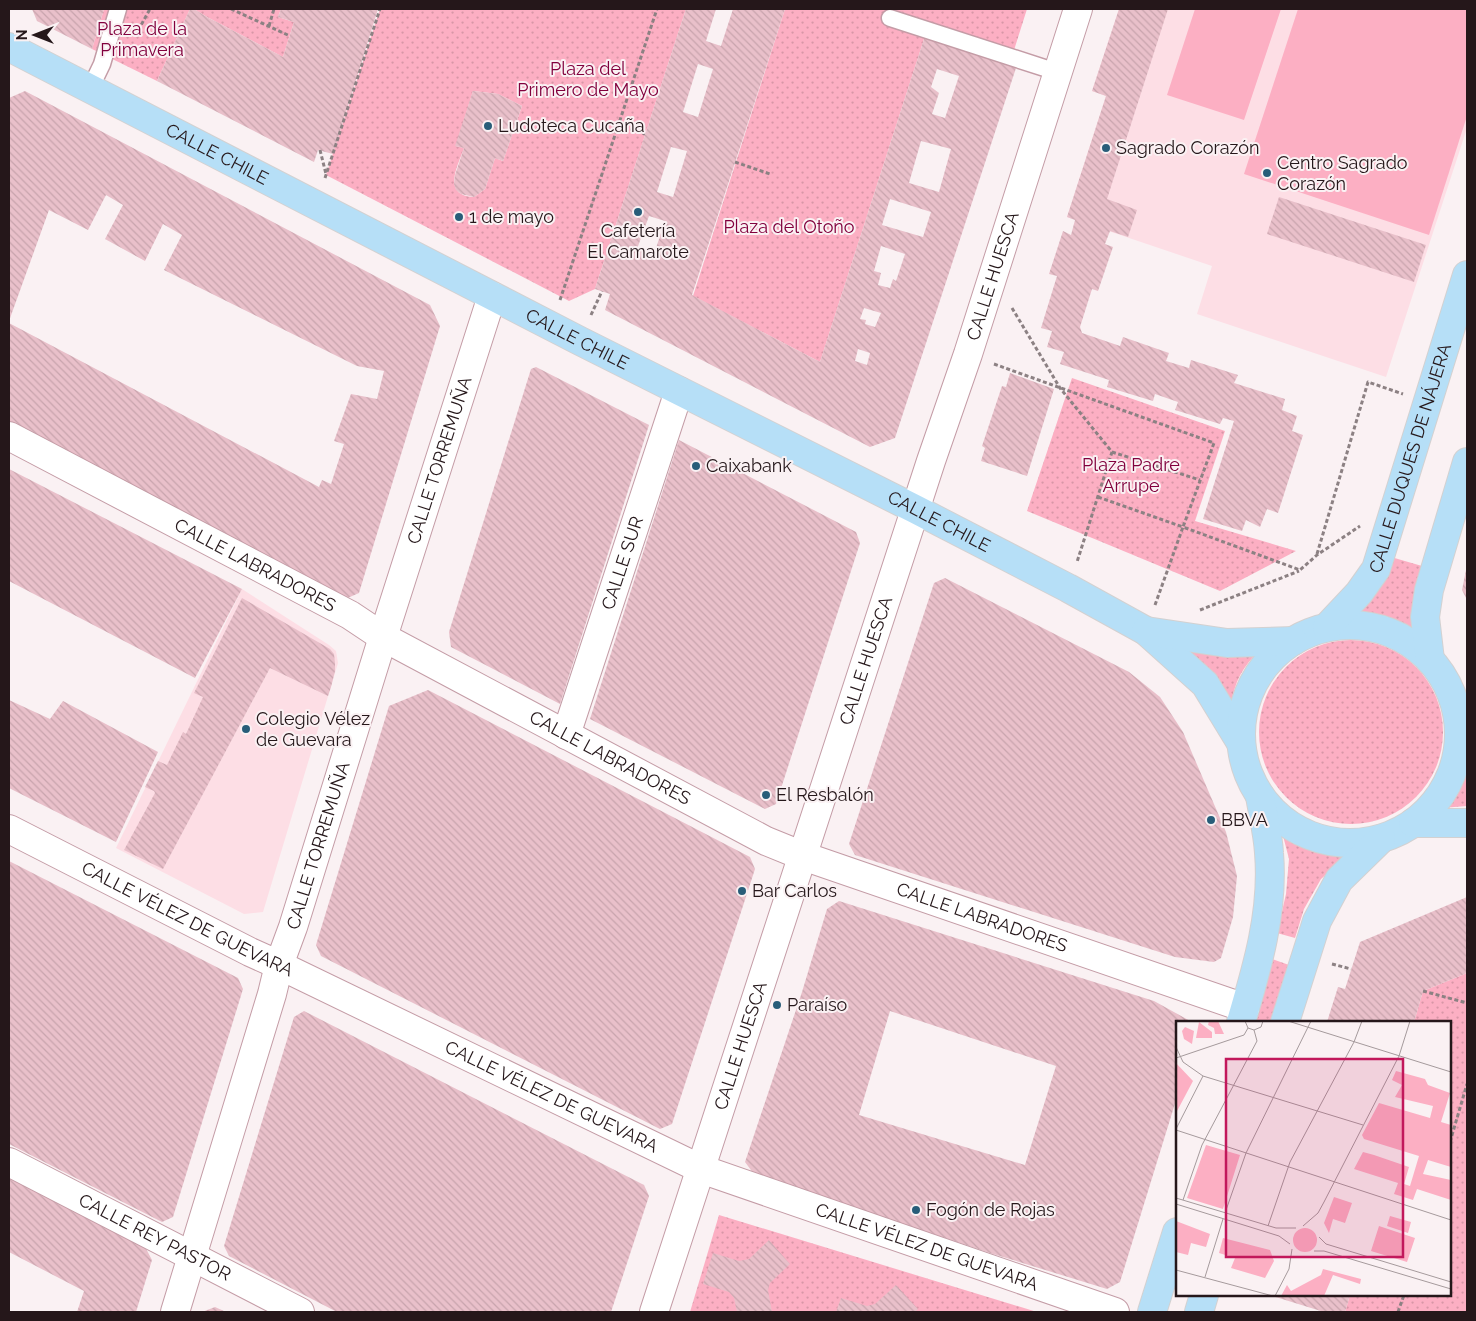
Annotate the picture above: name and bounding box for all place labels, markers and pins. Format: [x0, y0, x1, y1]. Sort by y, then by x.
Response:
place label: Ludoteca Cucaña [498, 115, 645, 136]
marker: Ludoteca Cucaña [482, 120, 494, 132]
place label: Sagrado Corazón [1116, 137, 1259, 158]
marker: Sagrado Corazón [1100, 142, 1112, 154]
place label: Centro Sagrado Corazón [1277, 152, 1408, 194]
marker: Centro Sagrado Corazón [1261, 167, 1273, 179]
place label: 1 de mayo [469, 206, 554, 227]
marker: Cafetería El Camarote [632, 206, 644, 218]
marker: 1 de mayo [453, 211, 465, 223]
place label: Cafetería El Camarote [587, 220, 689, 262]
place label: Caixabank [706, 455, 792, 476]
marker: Caixabank [690, 460, 702, 472]
place label: Colegio Vélez de Guevara [256, 708, 370, 750]
marker: Colegio Vélez de Guevara [240, 723, 252, 735]
place label: El Resbalón [776, 784, 874, 805]
marker: El Resbalón [760, 789, 772, 801]
place label: BBVA [1221, 809, 1268, 830]
marker: BBVA [1205, 814, 1217, 826]
place label: Bar Carlos [752, 880, 837, 901]
marker: Bar Carlos [736, 885, 748, 897]
place label: Paraíso [787, 994, 848, 1015]
marker: Paraíso [771, 999, 783, 1011]
place label: Fogón de Rojas [926, 1199, 1055, 1220]
marker: Fogón de Rojas [910, 1204, 922, 1216]

